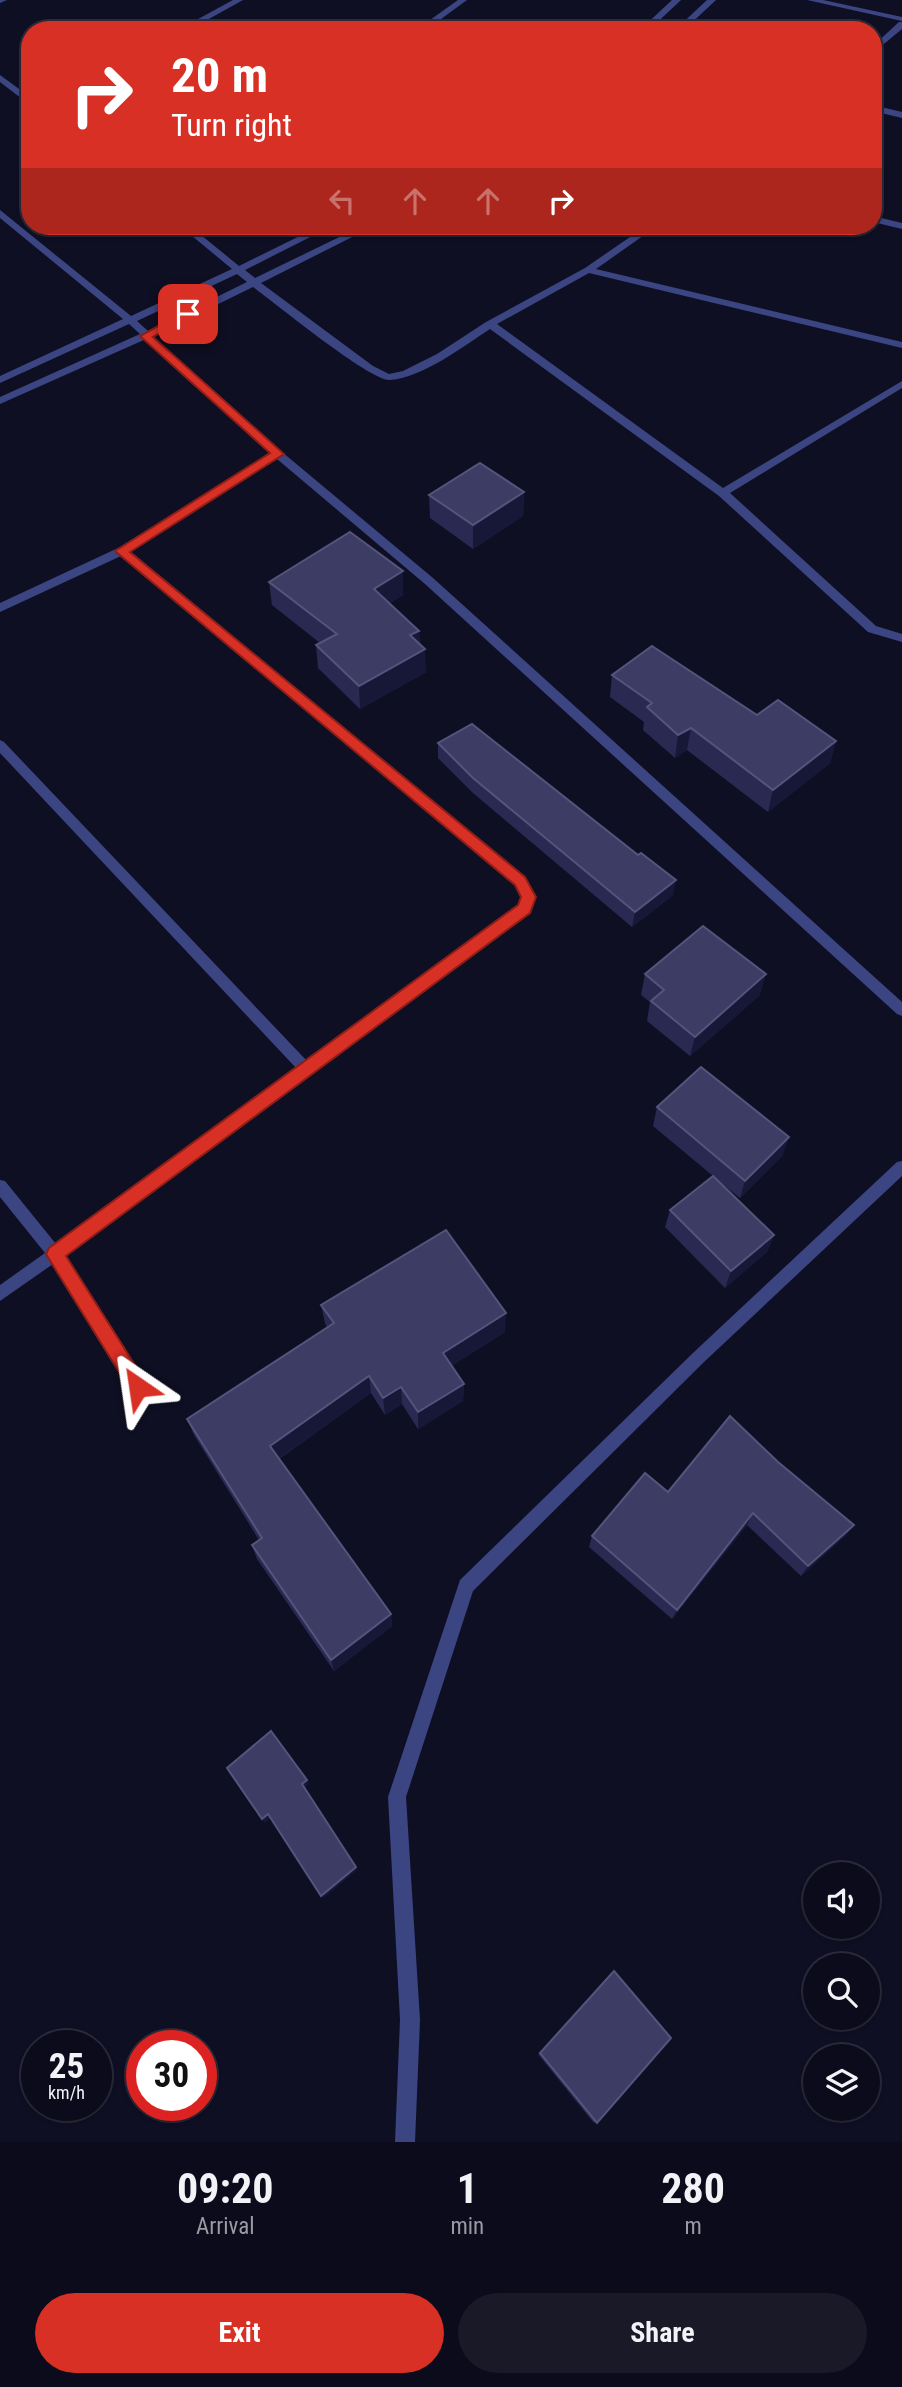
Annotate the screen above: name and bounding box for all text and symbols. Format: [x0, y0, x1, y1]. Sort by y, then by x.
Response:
text: 20 m [171, 47, 268, 104]
icon: right [56, 49, 147, 140]
text: Turn right [171, 106, 292, 144]
icon: left [323, 182, 361, 220]
icon: ahead [396, 182, 434, 220]
icon: ahead [469, 182, 507, 220]
icon: right [542, 182, 580, 220]
pin [158, 284, 218, 344]
icon: arrive [169, 295, 207, 333]
position arrow [101, 1350, 175, 1424]
map controls [803, 1862, 880, 2121]
button: sound [803, 1862, 880, 1939]
button: search [803, 1953, 880, 2030]
speed limit sign: 30 [126, 2030, 217, 2121]
button: layers [803, 2044, 880, 2121]
text: 25 [49, 2046, 84, 2087]
text: km/h [48, 2082, 85, 2103]
text: 09:20 [177, 2164, 273, 2213]
text: 1 [457, 2164, 478, 2213]
text: 280 [661, 2164, 725, 2213]
text: Arrival [196, 2213, 254, 2240]
text: min [450, 2213, 484, 2240]
text: m [684, 2213, 702, 2240]
button: Exit [35, 2293, 444, 2373]
button: Share [458, 2293, 867, 2373]

